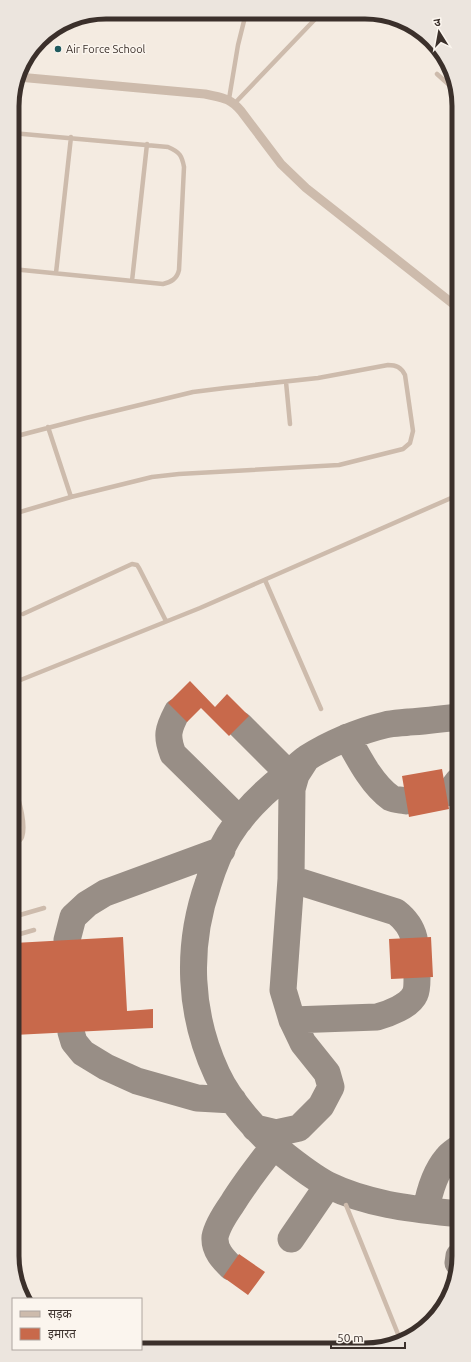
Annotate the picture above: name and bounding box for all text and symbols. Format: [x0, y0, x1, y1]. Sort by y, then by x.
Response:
north arrow [419, 12, 459, 52]
text: उ [433, 16, 442, 29]
place label: Air Force School [66, 43, 146, 55]
marker: Air Force School [53, 44, 63, 54]
legend [12, 1298, 142, 1350]
text: सड़क [48, 1307, 73, 1321]
scale bar [331, 1324, 405, 1350]
text: इमारत [48, 1327, 77, 1341]
text: 50 m [337, 1331, 364, 1344]

